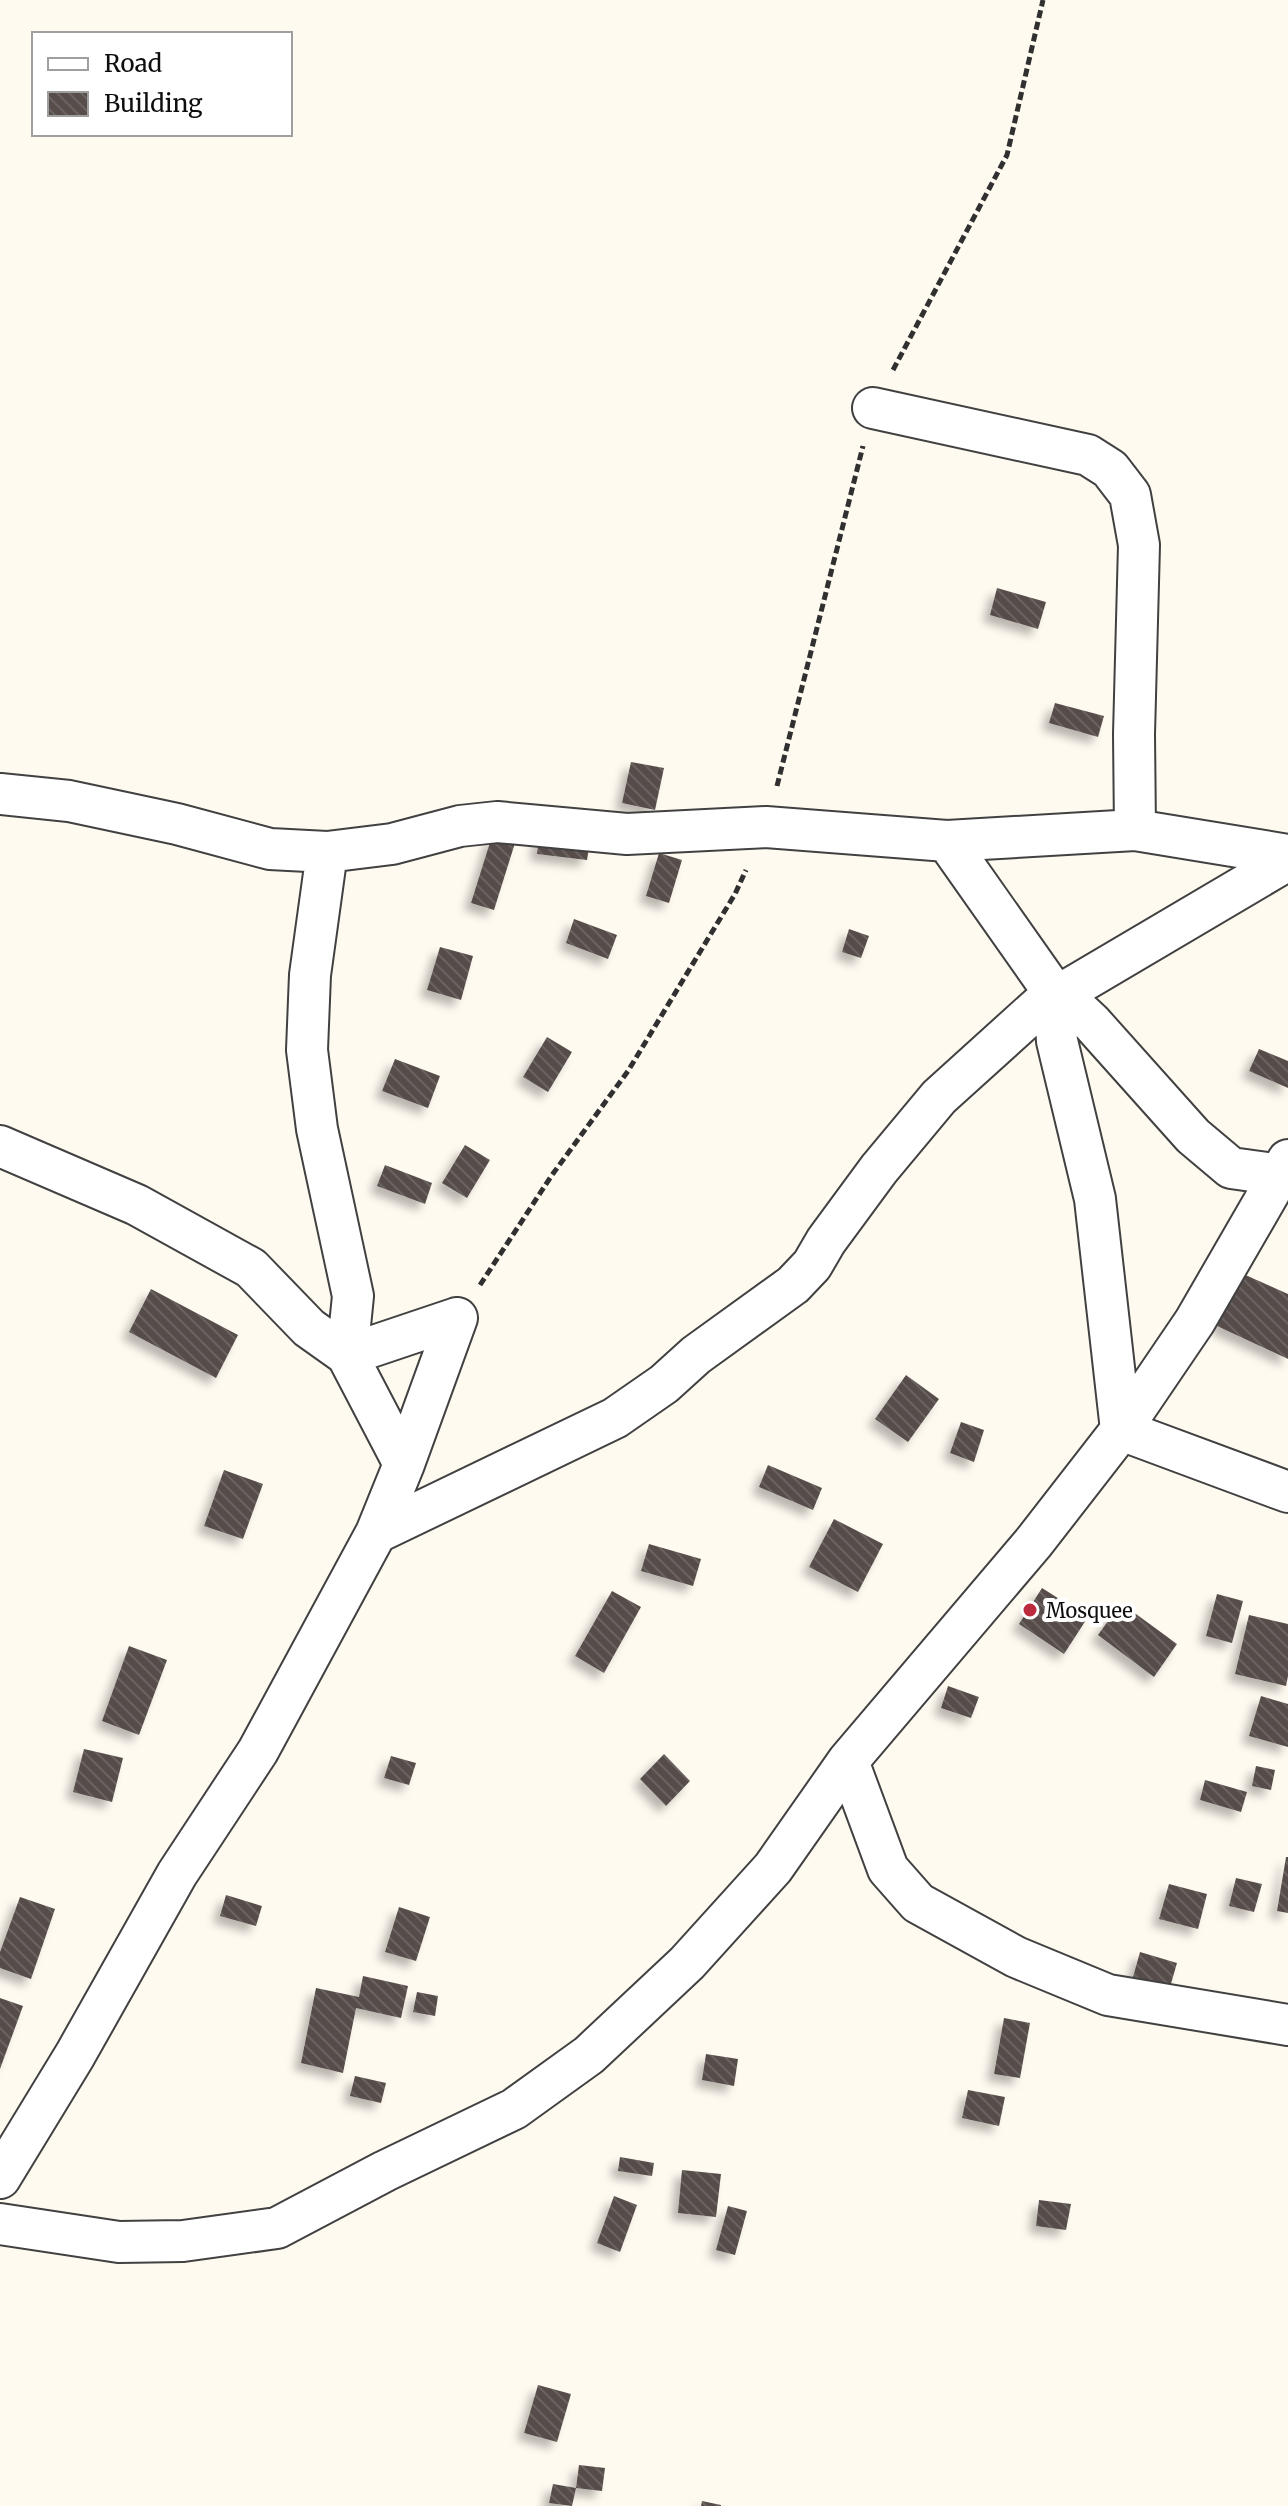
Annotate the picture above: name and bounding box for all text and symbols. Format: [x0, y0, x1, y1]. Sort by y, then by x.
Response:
legend [32, 32, 292, 136]
text: Road [104, 48, 162, 79]
text: Building [104, 88, 203, 119]
place label: Mosquee [1046, 1598, 1133, 1623]
marker: Mosquee [1021, 1601, 1039, 1619]

